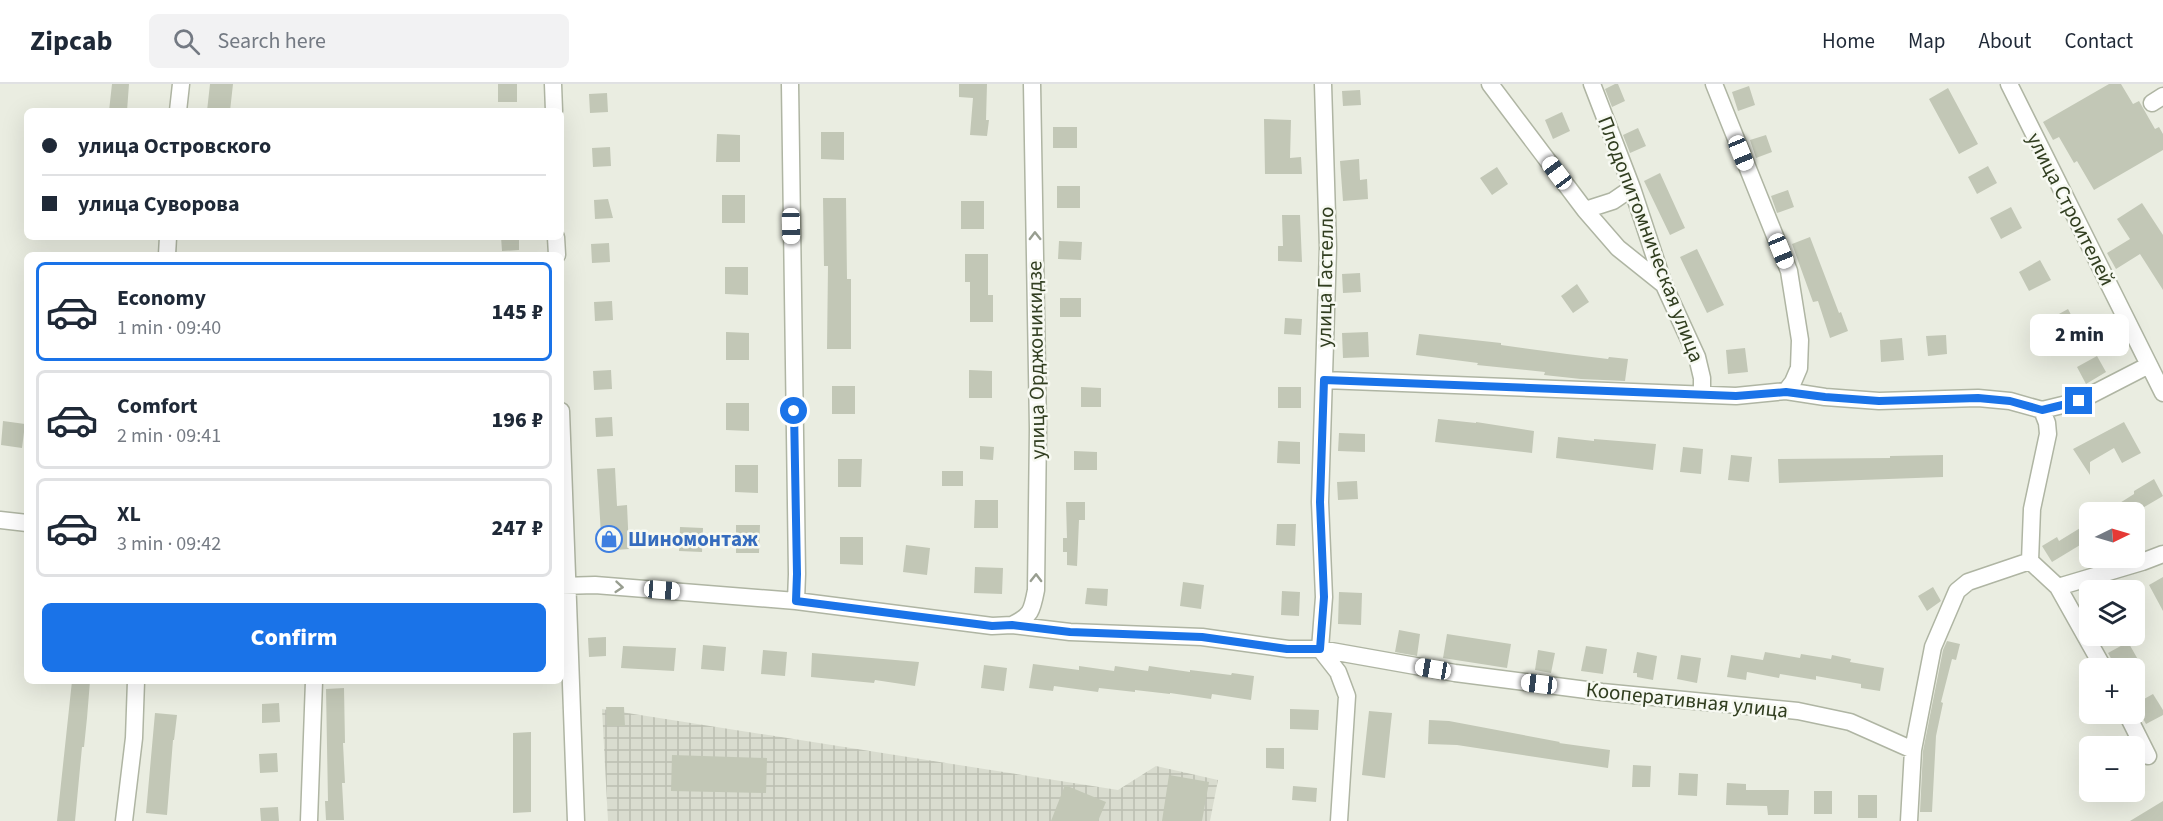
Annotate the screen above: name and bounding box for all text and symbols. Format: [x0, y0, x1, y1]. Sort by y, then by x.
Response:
search box [149, 14, 569, 68]
text: Zipcab [30, 21, 113, 61]
icon: search [170, 25, 203, 58]
text: Search here [218, 25, 326, 57]
text: Home [1822, 26, 1875, 56]
text: Map [1908, 26, 1946, 56]
text: About [1979, 26, 2031, 56]
text: Contact [2064, 26, 2133, 56]
street label: Плодопитомническая улица [1590, 112, 1712, 366]
street label: улица Строителей [2019, 127, 2123, 291]
text: улица Островского [78, 130, 271, 162]
car [1726, 133, 1756, 173]
car [1539, 153, 1575, 193]
text: улица Суворова [78, 188, 240, 220]
street label: улица Гастелло [1309, 206, 1341, 348]
car [782, 208, 800, 244]
one-way arrow [1029, 231, 1041, 240]
car [1766, 231, 1796, 271]
street label: улица Орджоникидзе [1019, 260, 1053, 460]
text: Economy [117, 282, 206, 314]
icon: car [45, 285, 99, 339]
text: 145 ₽ [492, 296, 543, 328]
text: 1 min · 09:40 [117, 314, 221, 342]
callout: 2 min [2030, 314, 2128, 356]
text: 2 min [2055, 321, 2104, 349]
route end [2065, 387, 2092, 414]
text: Comfort [117, 390, 198, 422]
icon: car [45, 393, 99, 447]
route start [780, 397, 807, 424]
text: 196 ₽ [492, 404, 543, 436]
text: 2 min · 09:41 [117, 422, 221, 450]
text: XL [117, 498, 141, 530]
icon: car [45, 501, 99, 555]
north arrow [2079, 502, 2145, 568]
map controls [2079, 502, 2145, 802]
text: 247 ₽ [492, 512, 543, 544]
shop icon: Шиномонтаж [594, 524, 624, 554]
place label: Шиномонтаж [628, 524, 758, 554]
text: 3 min · 09:42 [117, 530, 221, 558]
one-way arrow [1030, 573, 1043, 582]
car [643, 579, 681, 601]
one-way arrow [615, 580, 624, 593]
button: layers [2079, 580, 2145, 646]
button: Confirm [42, 603, 546, 672]
car [1414, 657, 1452, 681]
button: + [2079, 658, 2145, 724]
car [1520, 673, 1558, 695]
street label: Кооперативная улица [1584, 674, 1790, 726]
button: − [2079, 736, 2145, 802]

